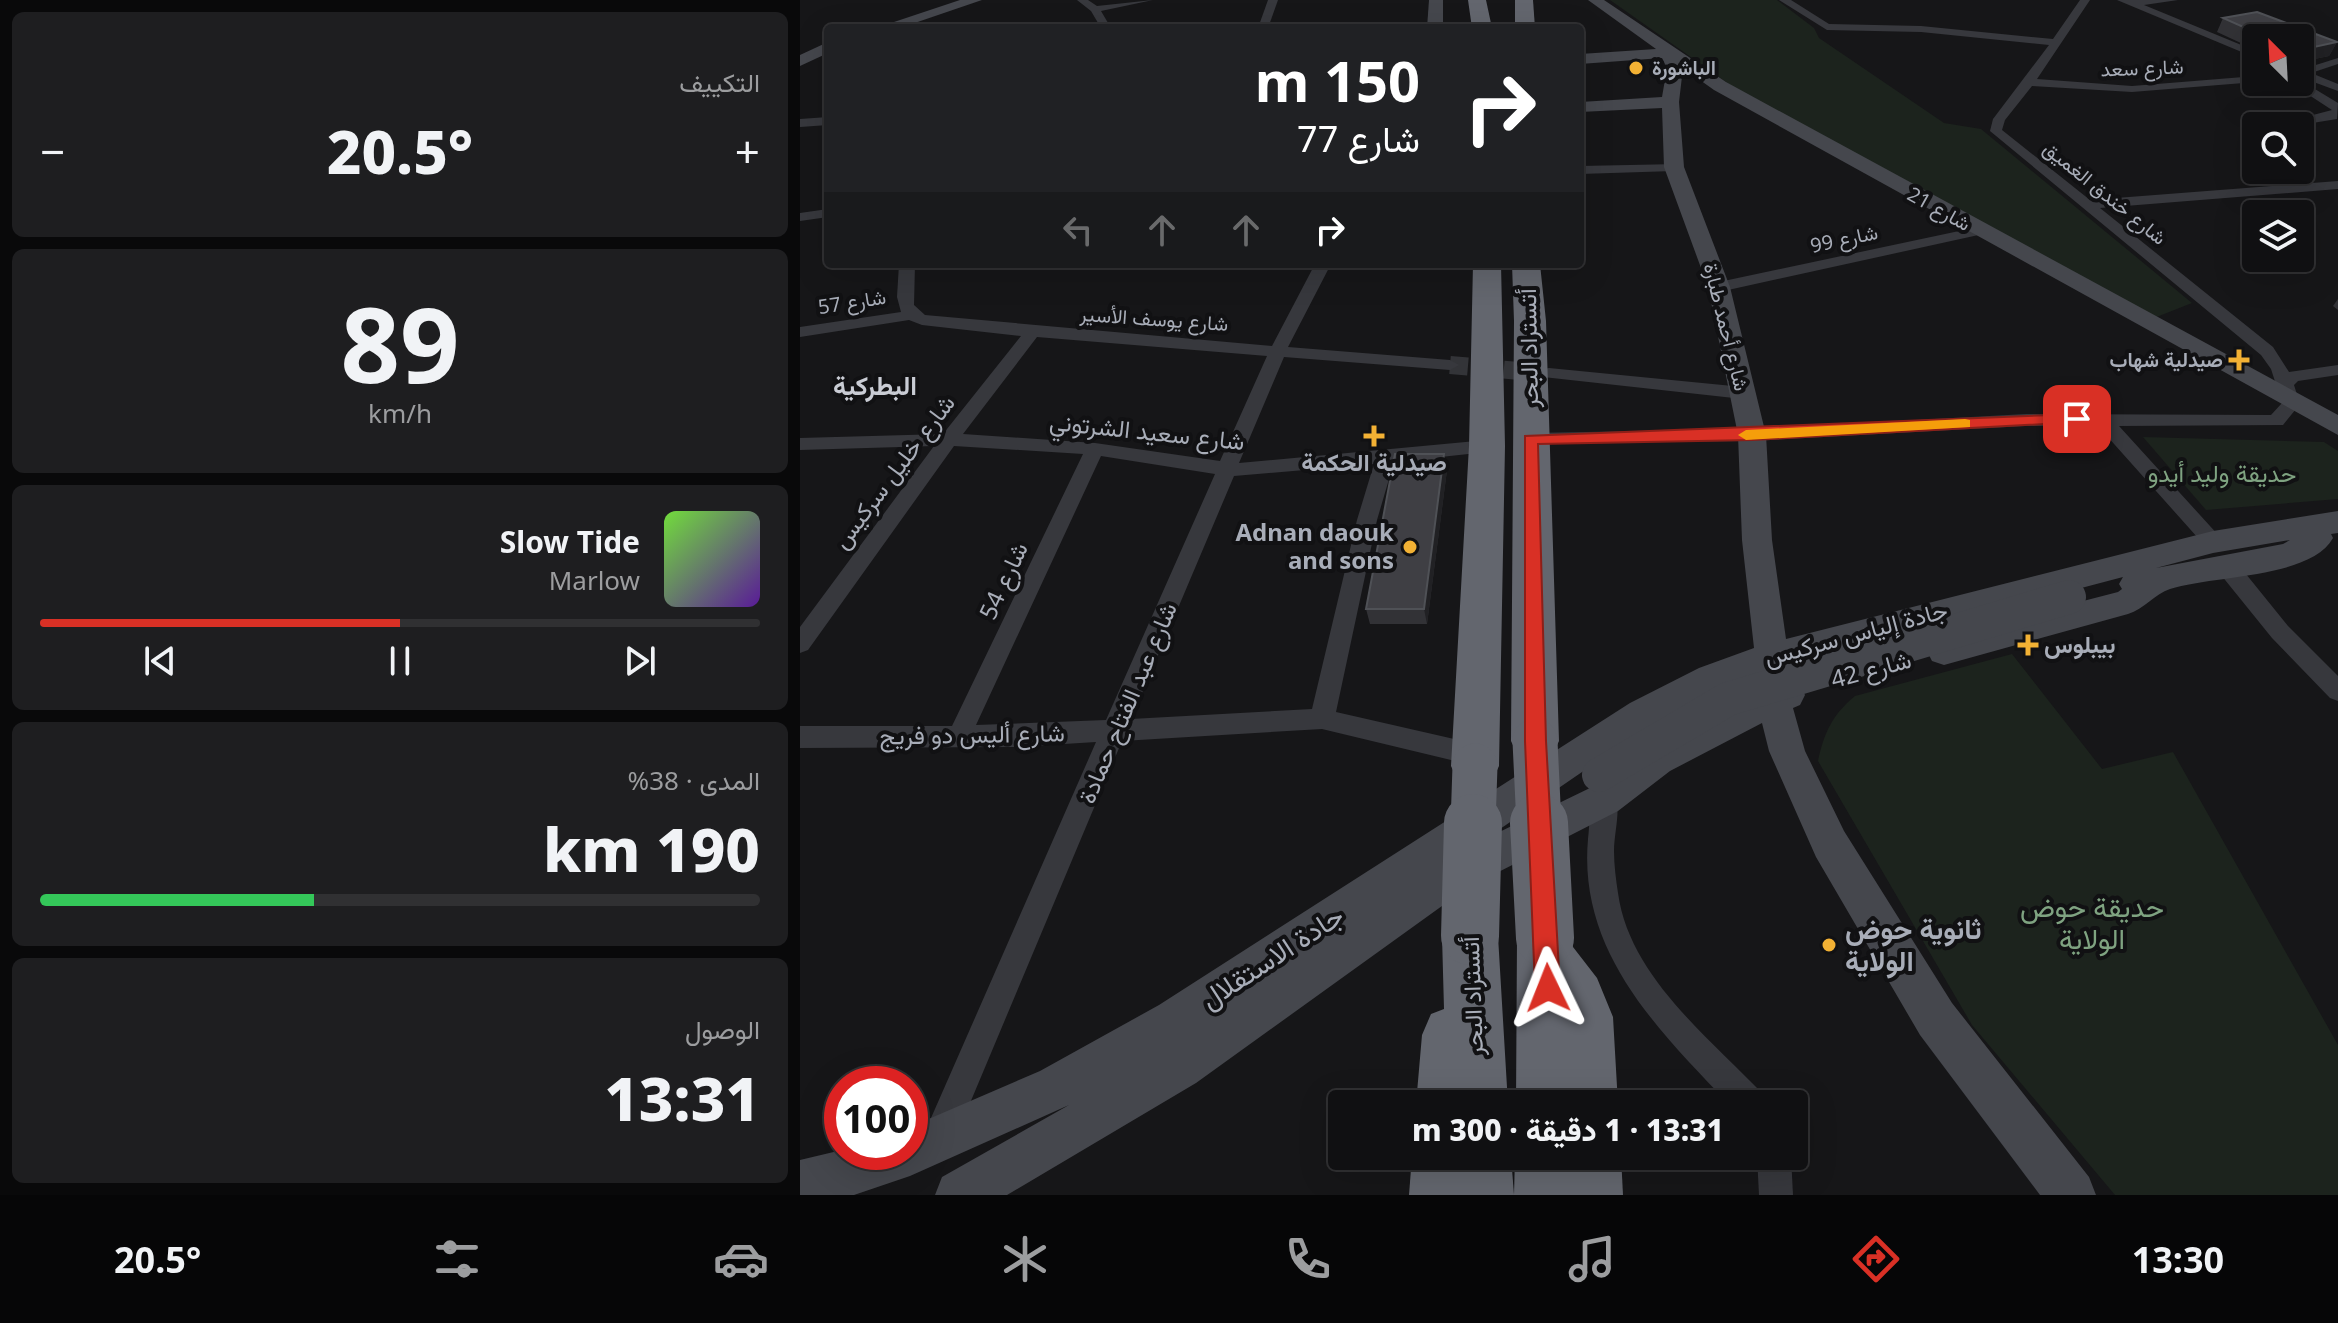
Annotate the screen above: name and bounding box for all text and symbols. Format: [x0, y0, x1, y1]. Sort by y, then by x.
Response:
north arrow [2242, 24, 2314, 96]
map controls [2242, 24, 2314, 272]
text: 150 m [1255, 42, 1420, 118]
street label: شارع سعد [2100, 53, 2184, 83]
place label: الباشورة [1652, 54, 1716, 81]
icon: right [1448, 56, 1552, 160]
marker: الباشورة [1627, 59, 1645, 77]
text: التكييف [679, 64, 760, 100]
text: 20.5° [327, 110, 473, 192]
button: search [2242, 112, 2314, 184]
text: شارع 77 [1297, 114, 1420, 163]
text: − [40, 121, 65, 181]
text: + [735, 121, 760, 181]
street label: شارع خندق الغميق [2037, 135, 2173, 251]
street label: شارع 21 [1902, 180, 1976, 238]
button: layers [2242, 200, 2314, 272]
icon: left [1056, 208, 1100, 252]
icon: ahead [1140, 208, 1184, 252]
icon: ahead [1224, 208, 1268, 252]
icon: right [1308, 208, 1352, 252]
street label: شارع 99 [1808, 218, 1880, 260]
street label: شارع أحمد طبارة [1697, 260, 1755, 394]
text: 89 [341, 272, 460, 413]
street label: شارع 57 [816, 283, 888, 321]
street label: أتستراد البحر [1510, 288, 1545, 409]
street label: شارع يوسف الأسير [1078, 300, 1229, 338]
place label: صيدلية شهاب [2110, 346, 2223, 373]
marker: صيدلية شهاب [2230, 351, 2248, 369]
district label: البطركية [833, 367, 917, 403]
pin [2043, 385, 2111, 453]
street label: شارع خليل سركيس [824, 387, 962, 556]
text: km/h [368, 395, 432, 431]
icon: arrive [2055, 397, 2099, 441]
street label: شارع سعيد الشرتوني [1048, 404, 1246, 461]
marker: صيدلية الحكمة [1365, 427, 1383, 445]
place label: صيدلية الحكمة [1301, 445, 1447, 478]
park label: حديقة وليد أيدو [2148, 456, 2296, 489]
place label: Adnan daouk and sons [1235, 515, 1394, 576]
text: Slow Tide [500, 521, 640, 562]
street label: شارع 54 [970, 536, 1036, 625]
marker: Adnan daouk and sons [1401, 538, 1419, 556]
text: Marlow [549, 562, 640, 598]
street label: جادة إلياس سركيس [1760, 592, 1951, 673]
street label: شارع عبد الفتاح حمادة [1069, 597, 1185, 808]
place label: بيبلوس [2044, 627, 2116, 660]
marker: بيبلوس [2019, 636, 2037, 654]
icon: previous [138, 639, 182, 683]
icon: pause [378, 639, 422, 683]
icon: next [618, 639, 662, 683]
street label: شارع 42 [1827, 642, 1915, 696]
street label: شارع أليس دو فريج [879, 715, 1065, 754]
text: المدى · 38% [628, 762, 760, 798]
text: 190 km [543, 808, 760, 890]
park label: حديقة حوض الولاية [2020, 887, 2164, 957]
street label: جادة الاستقلال [1192, 896, 1350, 1017]
place label: ثانوية حوض الولاية [1845, 909, 1981, 979]
street label: أتستراد البحر [1453, 936, 1490, 1057]
marker: ثانوية حوض الولاية [1820, 936, 1838, 954]
position arrow [1506, 946, 1590, 1030]
text: الوصول [685, 1011, 760, 1047]
text: 13:31 [604, 1057, 760, 1139]
speed limit sign: 100 [824, 1066, 928, 1170]
text: 13:31 · 1 دقيقة · 300 m [1412, 1109, 1724, 1150]
icon: filters [429, 1231, 485, 1287]
icon: car [713, 1231, 769, 1287]
icon: climate [997, 1231, 1053, 1287]
icon: phone [1280, 1231, 1336, 1287]
icon: music [1564, 1231, 1620, 1287]
icon: directions [1848, 1231, 1904, 1287]
text: 20.5° [114, 1235, 201, 1284]
text: 13:30 [2132, 1235, 2224, 1284]

